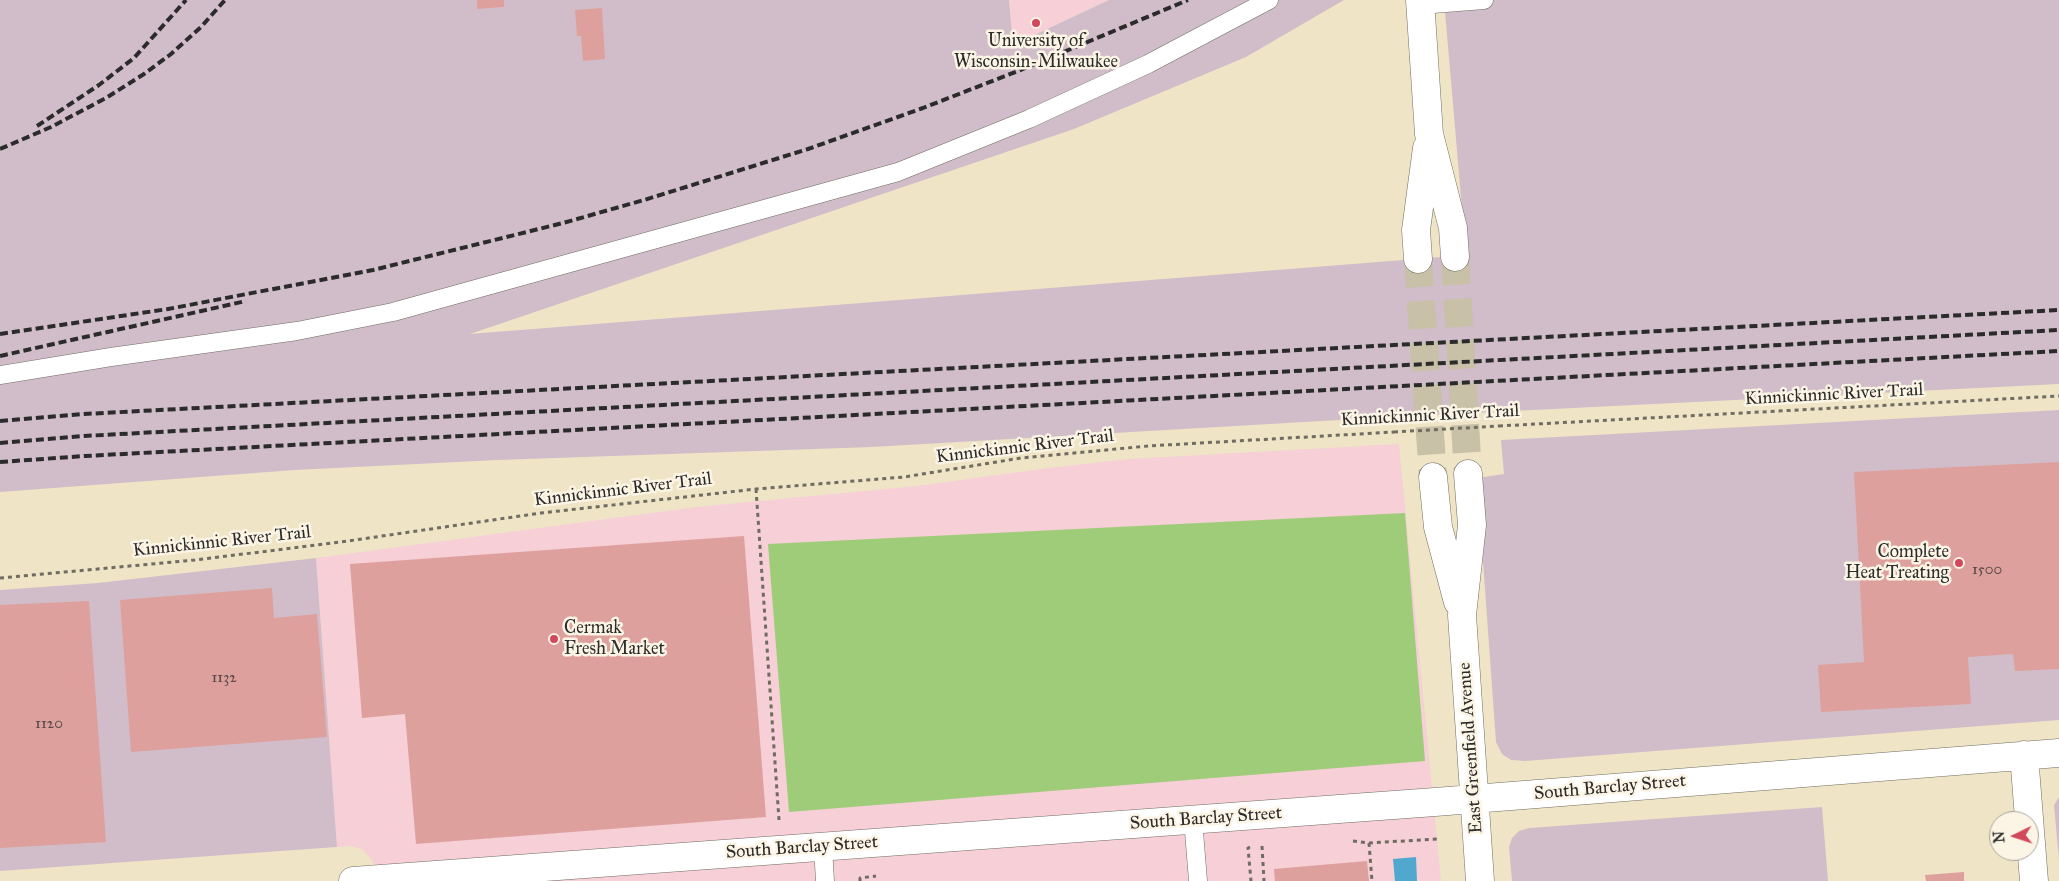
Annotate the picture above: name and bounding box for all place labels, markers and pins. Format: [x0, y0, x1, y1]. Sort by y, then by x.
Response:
marker: University of Wisconsin-Milwaukee [1030, 17, 1042, 29]
place label: University of Wisconsin-Milwaukee [954, 31, 1118, 74]
place label: Complete Heat Treating [1845, 542, 1949, 584]
marker: Complete Heat Treating [1953, 557, 1965, 569]
place label: Cermak Fresh Market [564, 618, 665, 660]
marker: Cermak Fresh Market [548, 633, 560, 645]

